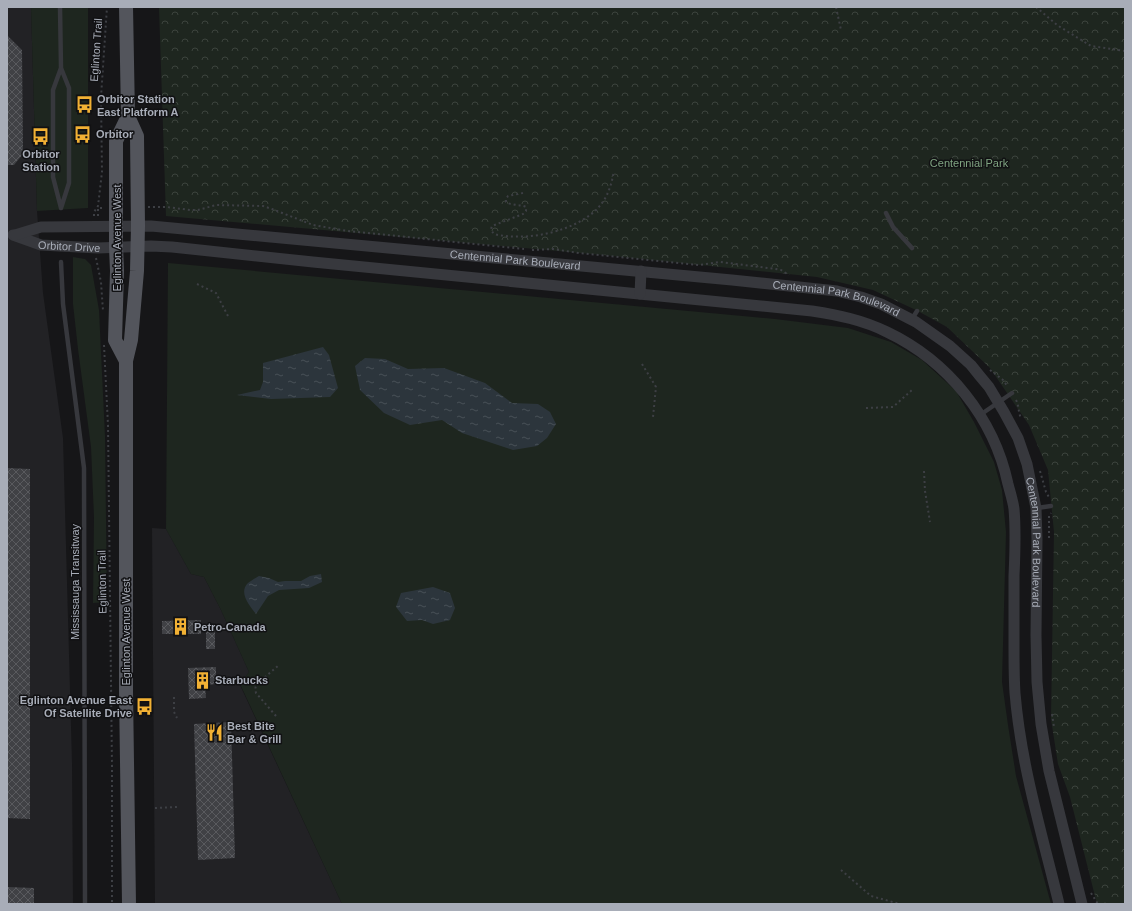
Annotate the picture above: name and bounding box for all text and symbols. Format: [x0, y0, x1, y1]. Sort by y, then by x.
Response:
street label: Eglinton Trail [88, 18, 104, 82]
place label: Orbitor Station East Platform A [97, 93, 179, 118]
bus stop icon: Orbitor Station East Platform A [74, 95, 94, 115]
bus stop icon: Orbitor [73, 124, 93, 144]
bus stop icon: Orbitor Station [31, 126, 51, 146]
place label: Orbitor [96, 128, 134, 140]
place label: Orbitor Station [22, 148, 60, 173]
park label: Centennial Park [930, 157, 1009, 169]
street label: Eglinton Avenue West [111, 184, 123, 292]
street label: Orbitor Drive [38, 239, 101, 254]
street label: Centennial Park Boulevard [449, 248, 581, 272]
street label: Centennial Park Boulevard [772, 278, 902, 319]
street label: Centennial Park Boulevard [1024, 476, 1043, 608]
street label: Mississauga Transitway [69, 523, 81, 640]
street label: Eglinton Trail [95, 550, 109, 614]
street label: Eglinton Avenue West [120, 578, 132, 686]
building icon: Petro-Canada [171, 617, 191, 637]
place label: Petro-Canada [194, 621, 266, 633]
building icon: Starbucks [192, 670, 212, 690]
place label: Starbucks [215, 674, 268, 686]
place label: Eglinton Avenue East Of Satellite Drive [20, 694, 132, 719]
bus stop icon: Eglinton Avenue East Of Satellite Drive [135, 696, 155, 716]
place label: Best Bite Bar & Grill [227, 720, 281, 745]
restaurant icon: Best Bite Bar & Grill [204, 722, 224, 742]

